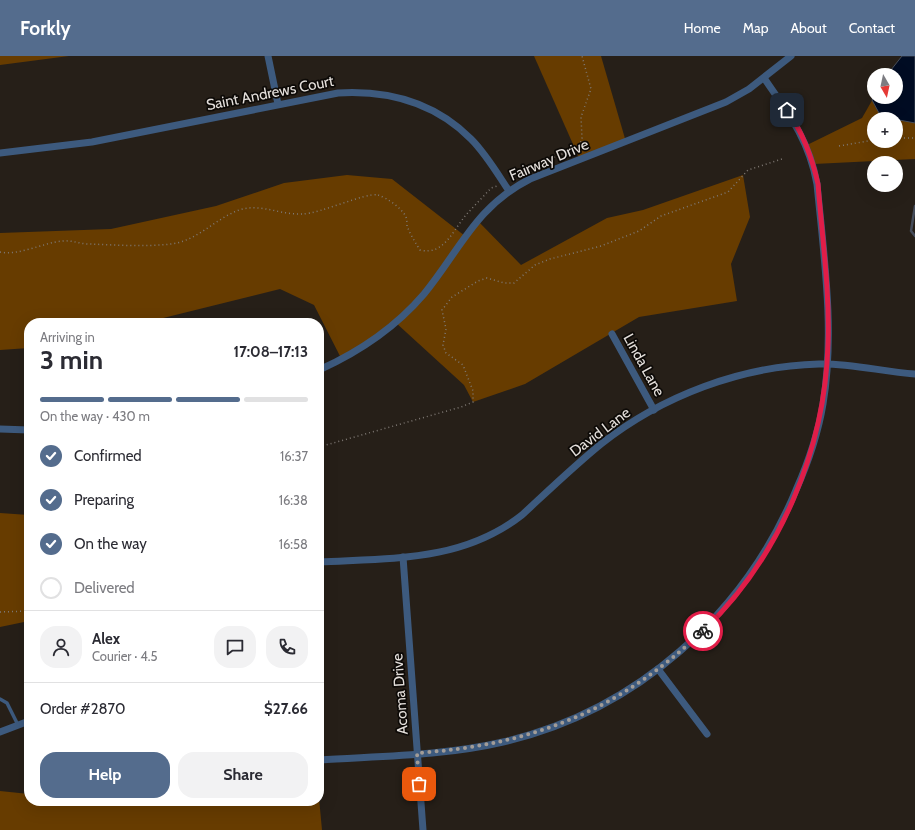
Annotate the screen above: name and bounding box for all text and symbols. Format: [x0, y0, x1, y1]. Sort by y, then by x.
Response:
text: Forkly [20, 17, 71, 40]
text: Home [684, 19, 721, 37]
text: Map [743, 19, 768, 37]
text: About [790, 19, 827, 37]
text: Contact [849, 19, 895, 37]
north arrow [867, 68, 903, 104]
map controls [867, 68, 903, 192]
street label: Saint Andrews Court [205, 72, 335, 114]
pin [770, 93, 804, 127]
icon: home [776, 99, 798, 121]
button: + [867, 112, 903, 148]
street label: Fairway Drive [507, 135, 592, 185]
button: − [867, 156, 903, 192]
text: Arriving in [40, 329, 95, 345]
street label: Linda Lane [619, 331, 669, 400]
text: 17:08–17:13 [234, 343, 308, 361]
text: 3 min [40, 344, 103, 376]
street label: David Lane [566, 403, 634, 460]
text: On the way · 430 m [40, 408, 150, 424]
icon: check [40, 445, 62, 467]
text: Confirmed [74, 447, 142, 465]
text: 16:37 [280, 448, 308, 464]
icon: check [40, 489, 62, 511]
text: Preparing [74, 491, 134, 509]
text: 16:38 [279, 492, 308, 508]
icon: check [40, 533, 62, 555]
text: On the way [74, 535, 147, 553]
text: 16:58 [279, 536, 308, 552]
text: Delivered [74, 579, 135, 597]
courier [683, 611, 723, 651]
icon: bike [692, 620, 714, 642]
button: person [40, 626, 82, 668]
button: chat [214, 626, 256, 668]
button: phone [266, 626, 308, 668]
text: Alex [92, 630, 120, 648]
text: Courier · 4.5 [92, 648, 157, 664]
street label: Acoma Drive [388, 652, 412, 735]
text: Order #2870 [40, 700, 126, 718]
text: $27.66 [264, 700, 308, 718]
button: Help [40, 752, 170, 798]
button: Share [178, 752, 308, 798]
pin [402, 767, 436, 801]
icon: bag [408, 773, 430, 795]

